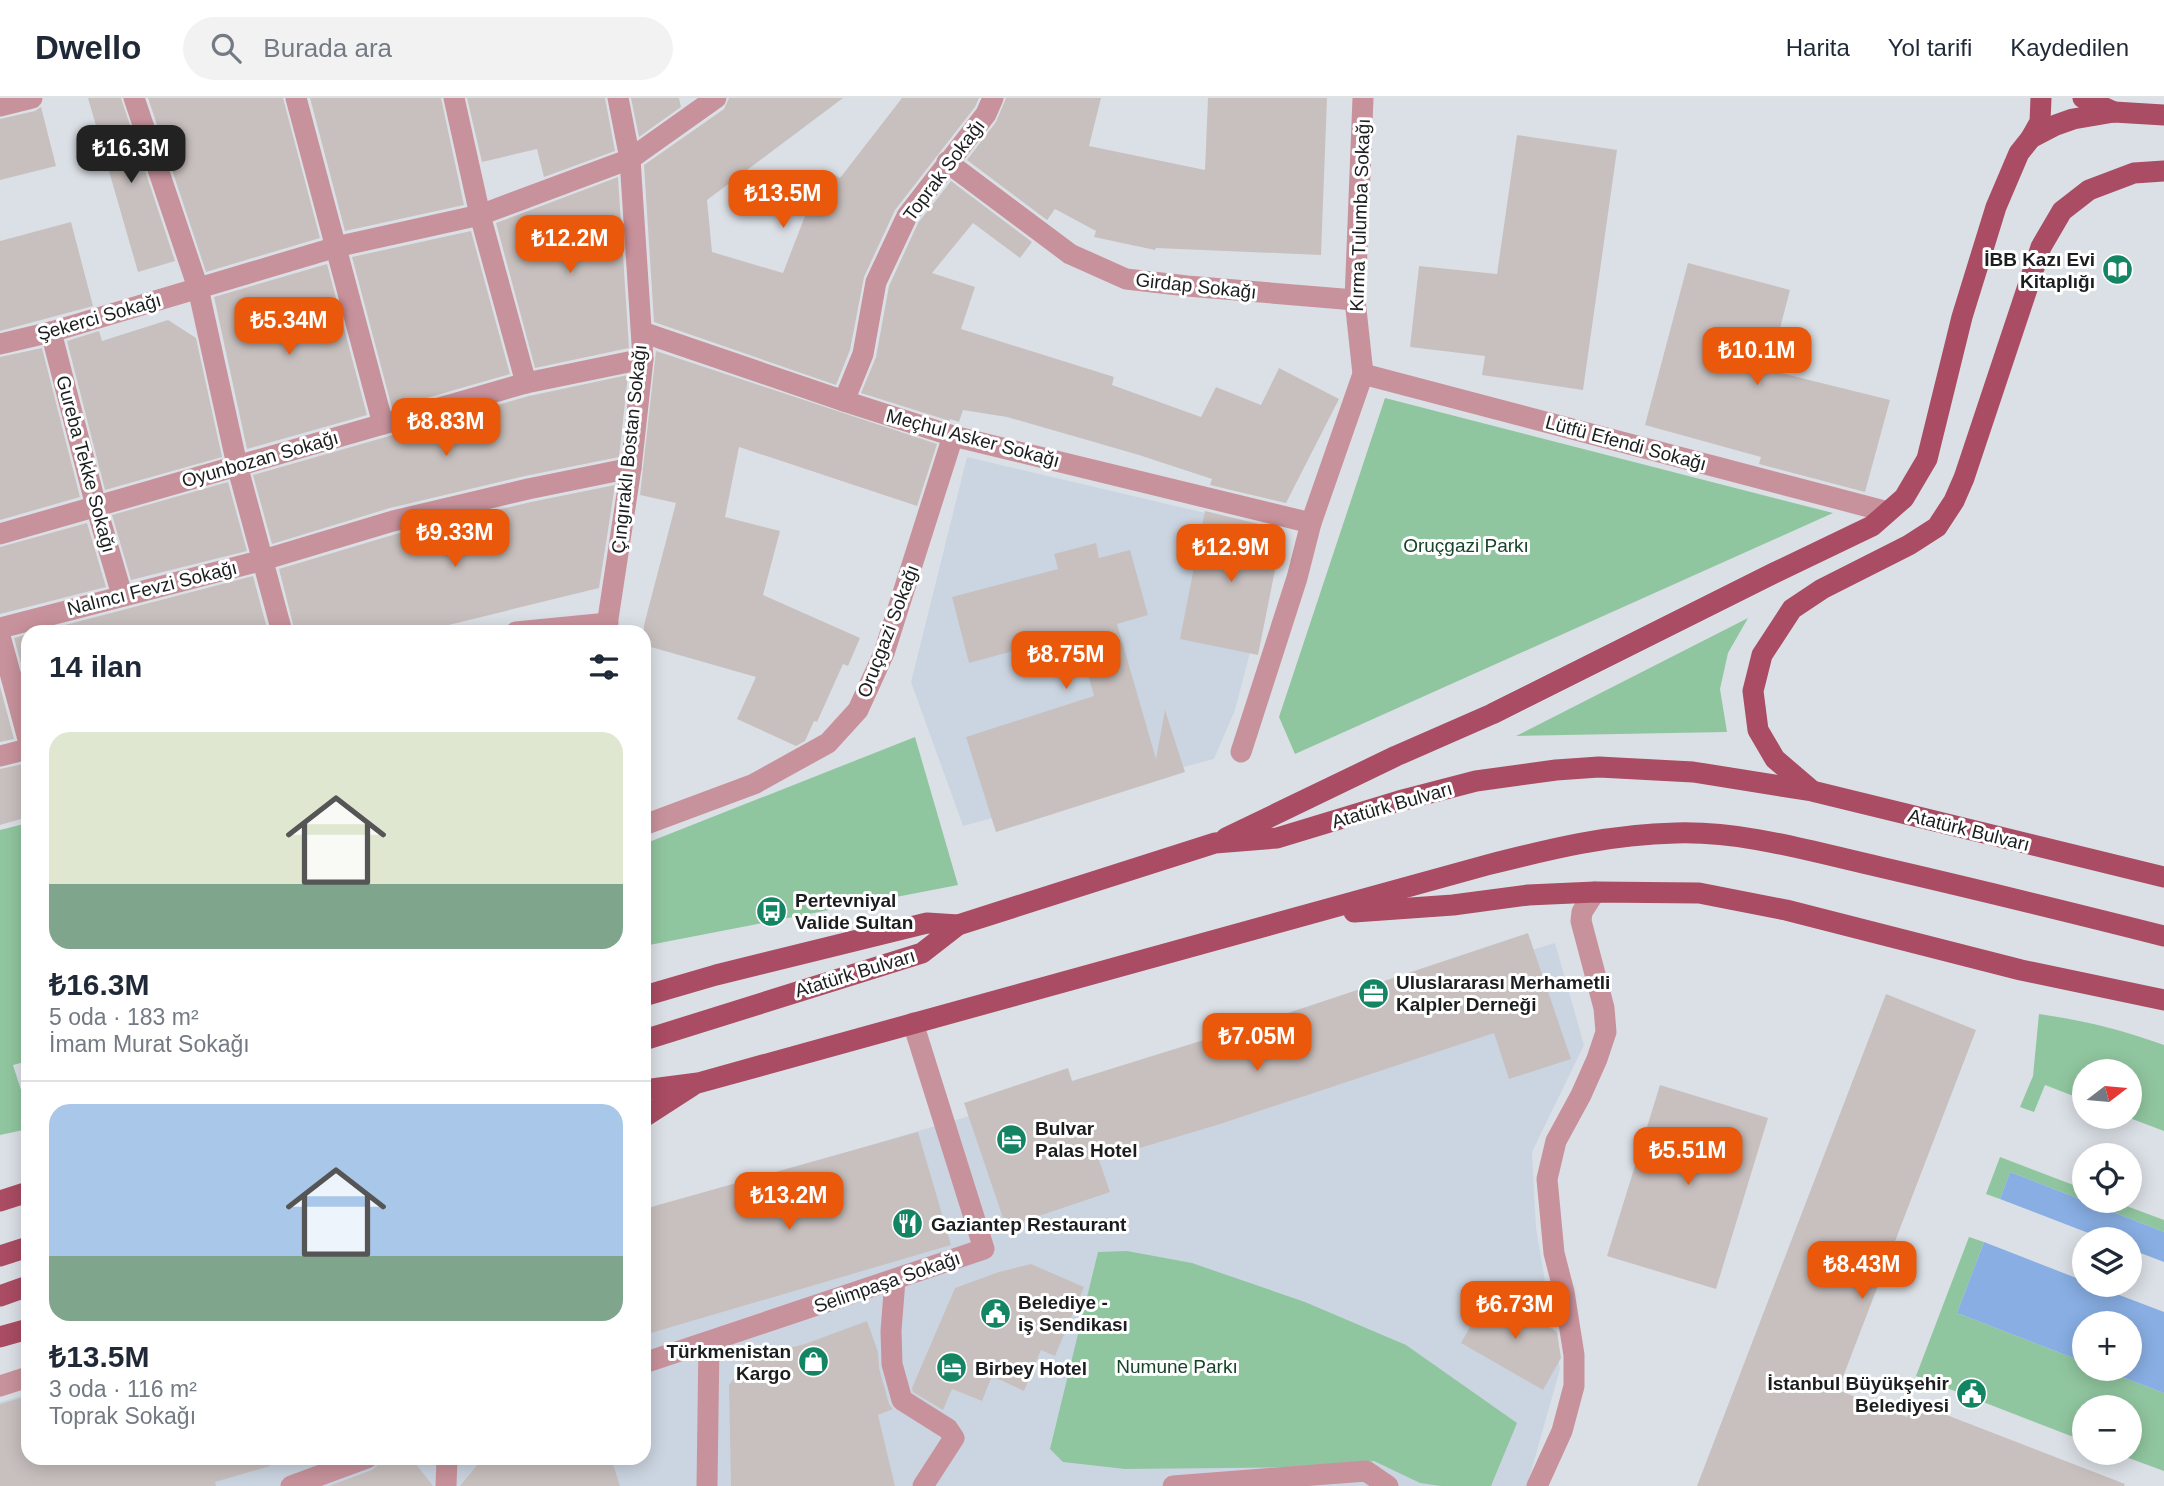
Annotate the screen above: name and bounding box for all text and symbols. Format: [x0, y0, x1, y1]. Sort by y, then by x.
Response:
search box [183, 17, 673, 80]
text: Dwello [35, 29, 141, 66]
icon: search [207, 29, 245, 67]
text: Burada ara [263, 33, 392, 63]
text: Harita [1786, 34, 1850, 61]
text: Yol tarifi [1888, 34, 1972, 61]
text: Kaydedilen [2010, 34, 2129, 61]
street label: Toprak Sokağı [899, 115, 989, 225]
street label: Kırma Tulumba Sokağı [1346, 118, 1374, 312]
pin: ₺16.3M [74, 126, 188, 185]
text: ₺16.3M [92, 135, 170, 161]
pin: ₺13.5M [726, 170, 840, 230]
text: ₺13.5M [744, 180, 822, 206]
pin: ₺12.2M [513, 216, 627, 275]
text: ₺12.2M [531, 225, 609, 251]
place label: İBB Kazı Evi Kitaplığı [1984, 249, 2095, 292]
library icon: İBB Kazı Evi Kitaplığı [2101, 253, 2135, 287]
street label: Girdap Sokağı [1135, 269, 1257, 303]
street label: Şekerci Sokağı [35, 289, 163, 345]
pin: ₺5.34M [232, 298, 346, 357]
text: ₺5.34M [250, 307, 328, 333]
pin: ₺10.1M [1700, 328, 1814, 387]
text: ₺10.1M [1718, 337, 1796, 363]
street label: Çıngıraklı Bostan Sokağı [608, 343, 650, 555]
street label: Gureba Tekke Sokağı [52, 373, 120, 555]
pin: ₺8.83M [389, 398, 503, 458]
street label: Meçhul Asker Sokağı [884, 405, 1062, 471]
text: ₺8.83M [407, 408, 485, 434]
street label: Lütfü Efendi Sokağı [1543, 411, 1709, 475]
street label: Oyunbozan Sokağı [179, 427, 341, 491]
pin: ₺9.33M [398, 510, 512, 569]
text: ₺9.33M [416, 519, 494, 545]
pin: ₺12.9M [1174, 524, 1288, 584]
text: ₺12.9M [1192, 534, 1270, 560]
park label: Oruçgazi Parkı [1403, 535, 1529, 556]
street label: Nalıncı Fevzi Sokağı [65, 557, 239, 619]
street label: Oruçgazi Sokağı [853, 562, 923, 700]
pin: ₺8.75M [1009, 632, 1123, 691]
text: ₺8.75M [1027, 641, 1105, 667]
icon: filters [585, 648, 623, 686]
text: 14 ilan [49, 650, 142, 683]
icon: home [273, 777, 399, 903]
street label: Atatürk Bulvarı [1329, 778, 1455, 832]
street label: Atatürk Bulvarı [1906, 805, 2032, 855]
place label: Pertevniyal Valide Sultan [795, 890, 913, 933]
bus stop icon: Pertevniyal Valide Sultan [755, 894, 789, 928]
street label: Atatürk Bulvarı [792, 945, 918, 1001]
text: ₺16.3M [49, 968, 150, 1001]
place label: Uluslararası Merhametli Kalpler Derneği [1396, 972, 1610, 1015]
office icon: Uluslararası Merhametli Kalpler Derneği [1356, 976, 1390, 1010]
text: 5 oda · 183 m² [49, 1004, 199, 1030]
pin: ₺7.05M [1200, 1014, 1314, 1073]
text: ₺7.05M [1218, 1023, 1296, 1049]
text: İmam Murat Sokağı [49, 1031, 250, 1057]
north arrow [2072, 1059, 2142, 1129]
map controls [2072, 1059, 2142, 1465]
place label: Bulvar Palas Hotel [1035, 1118, 1137, 1161]
hotel icon: Bulvar Palas Hotel [995, 1122, 1029, 1156]
pin: ₺5.51M [1631, 1128, 1745, 1187]
text: ₺5.51M [1649, 1137, 1727, 1163]
button: locate [2072, 1143, 2142, 1213]
icon: home [273, 1149, 399, 1275]
pin: ₺13.2M [732, 1172, 846, 1232]
text: ₺13.2M [750, 1182, 828, 1208]
restaurant icon: Gaziantep Restaurant [891, 1207, 925, 1241]
place label: Gaziantep Restaurant [931, 1214, 1127, 1235]
button: layers [2072, 1227, 2142, 1297]
pin: ₺8.43M [1805, 1242, 1919, 1301]
street label: Selimpaşa Sokağı [811, 1247, 963, 1317]
text: ₺8.43M [1823, 1251, 1901, 1277]
pin: ₺6.73M [1458, 1282, 1572, 1341]
text: ₺6.73M [1476, 1291, 1554, 1317]
place label: Belediye - iş Sendikası [1018, 1292, 1128, 1335]
public building icon: Belediye - iş Sendikası [978, 1296, 1012, 1330]
button: + [2072, 1311, 2142, 1381]
text: ₺13.5M [49, 1340, 150, 1373]
place label: Türkmenistan Kargo [666, 1341, 791, 1384]
shop icon: Türkmenistan Kargo [797, 1345, 831, 1379]
hotel icon: Birbey Hotel [935, 1351, 969, 1385]
park label: Numune Parkı [1116, 1356, 1238, 1377]
place label: Birbey Hotel [975, 1358, 1087, 1379]
place label: İstanbul Büyükşehir Belediyesi [1767, 1373, 1950, 1416]
text: 3 oda · 116 m² [49, 1376, 197, 1402]
public building icon: İstanbul Büyükşehir Belediyesi [1955, 1377, 1989, 1411]
button: − [2072, 1395, 2142, 1465]
text: Toprak Sokağı [49, 1403, 196, 1429]

